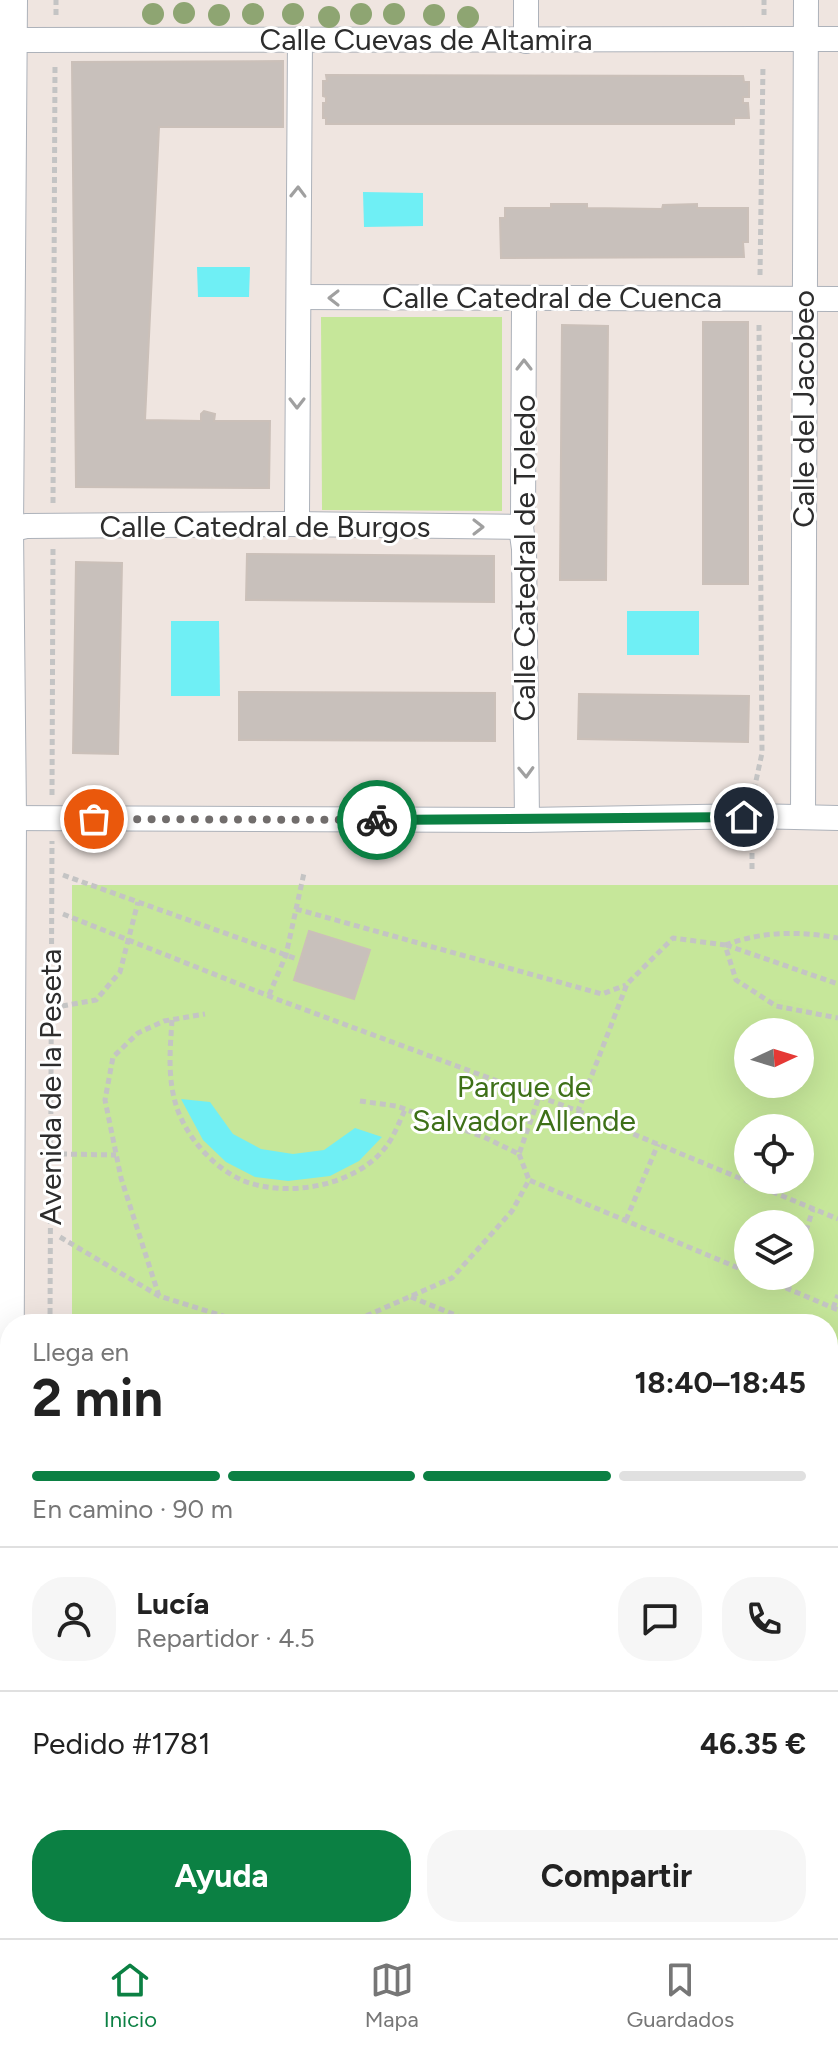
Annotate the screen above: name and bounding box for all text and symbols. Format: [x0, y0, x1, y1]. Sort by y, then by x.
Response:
street label: Calle Cuevas de Altamira [260, 21, 593, 58]
one-way arrow [289, 185, 307, 198]
street label: Calle Catedral de Cuenca [382, 279, 722, 316]
one-way arrow [327, 289, 340, 307]
street label: Calle del Jacobeo [785, 290, 822, 528]
one-way arrow [515, 358, 533, 371]
street label: Calle Catedral de Toledo [506, 395, 543, 721]
one-way arrow [288, 397, 306, 410]
street label: Calle Catedral de Burgos [99, 508, 431, 545]
one-way arrow [472, 518, 485, 536]
one-way arrow [517, 766, 534, 779]
courier [337, 780, 417, 860]
pin [710, 783, 778, 851]
pin [60, 785, 128, 853]
icon: home [722, 795, 766, 839]
icon: bag [72, 797, 116, 841]
icon: bike [355, 798, 399, 842]
street label: Avenida de la Peseta [32, 949, 69, 1225]
north arrow [734, 1018, 814, 1098]
map controls [734, 1018, 814, 1290]
park label: Parque de Salvador Allende [412, 1068, 636, 1139]
button: locate [734, 1114, 814, 1194]
button: layers [734, 1210, 814, 1290]
text: Llega en [32, 1336, 129, 1368]
text: 18:40–18:45 [635, 1364, 806, 1401]
text: 2 min [32, 1367, 163, 1429]
text: En camino · 90 m [32, 1493, 233, 1525]
button: person [32, 1577, 116, 1661]
button: chat [618, 1577, 702, 1661]
button: phone [722, 1577, 806, 1661]
text: Lucía [136, 1585, 209, 1622]
text: Repartidor · 4.5 [136, 1622, 315, 1654]
text: Pedido #1781 [32, 1725, 211, 1762]
text: 46.35 € [700, 1725, 806, 1762]
button: Ayuda [32, 1830, 411, 1922]
button: Compartir [427, 1830, 806, 1922]
tab: Inicio [104, 1958, 157, 2033]
tab: Mapa [365, 1958, 419, 2033]
tab: Guardados [626, 1958, 734, 2033]

